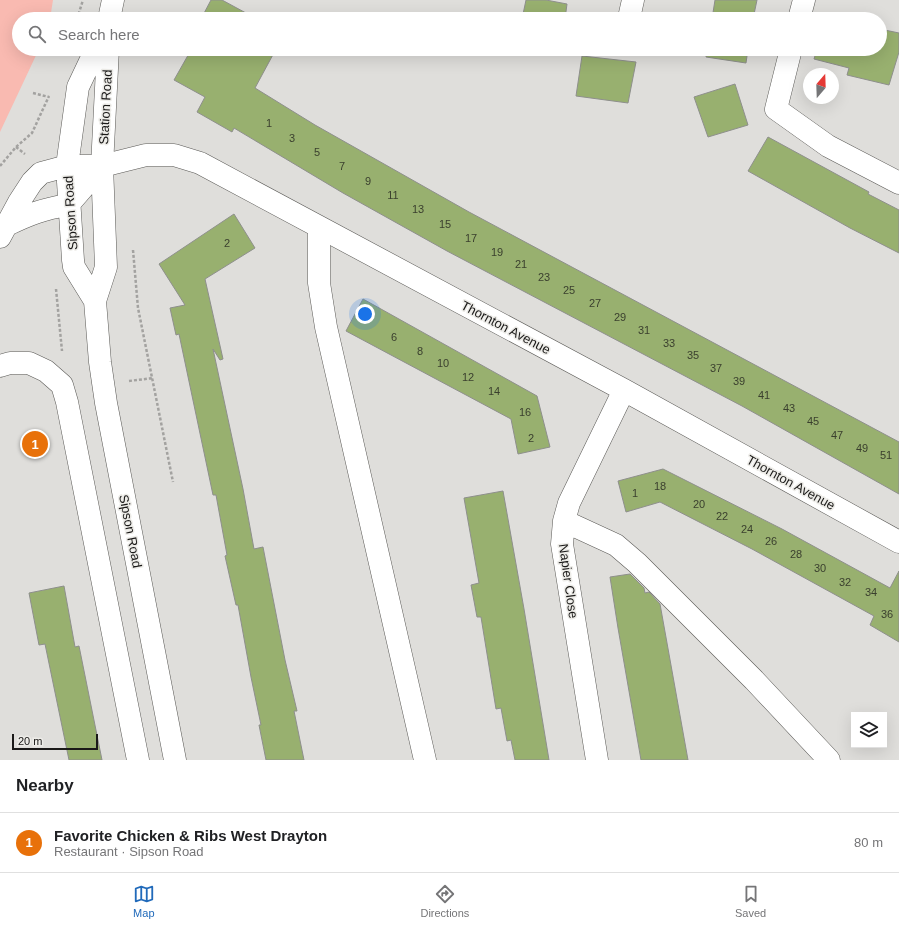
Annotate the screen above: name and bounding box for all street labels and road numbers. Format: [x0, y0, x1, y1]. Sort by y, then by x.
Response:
street label: Station Road [96, 69, 115, 145]
street label: Sipson Road [60, 175, 81, 251]
street label: Thornton Avenue [459, 298, 553, 357]
street label: Thornton Avenue [744, 452, 838, 513]
street label: Sipson Road [116, 493, 145, 569]
street label: Napier Close [556, 543, 581, 619]

